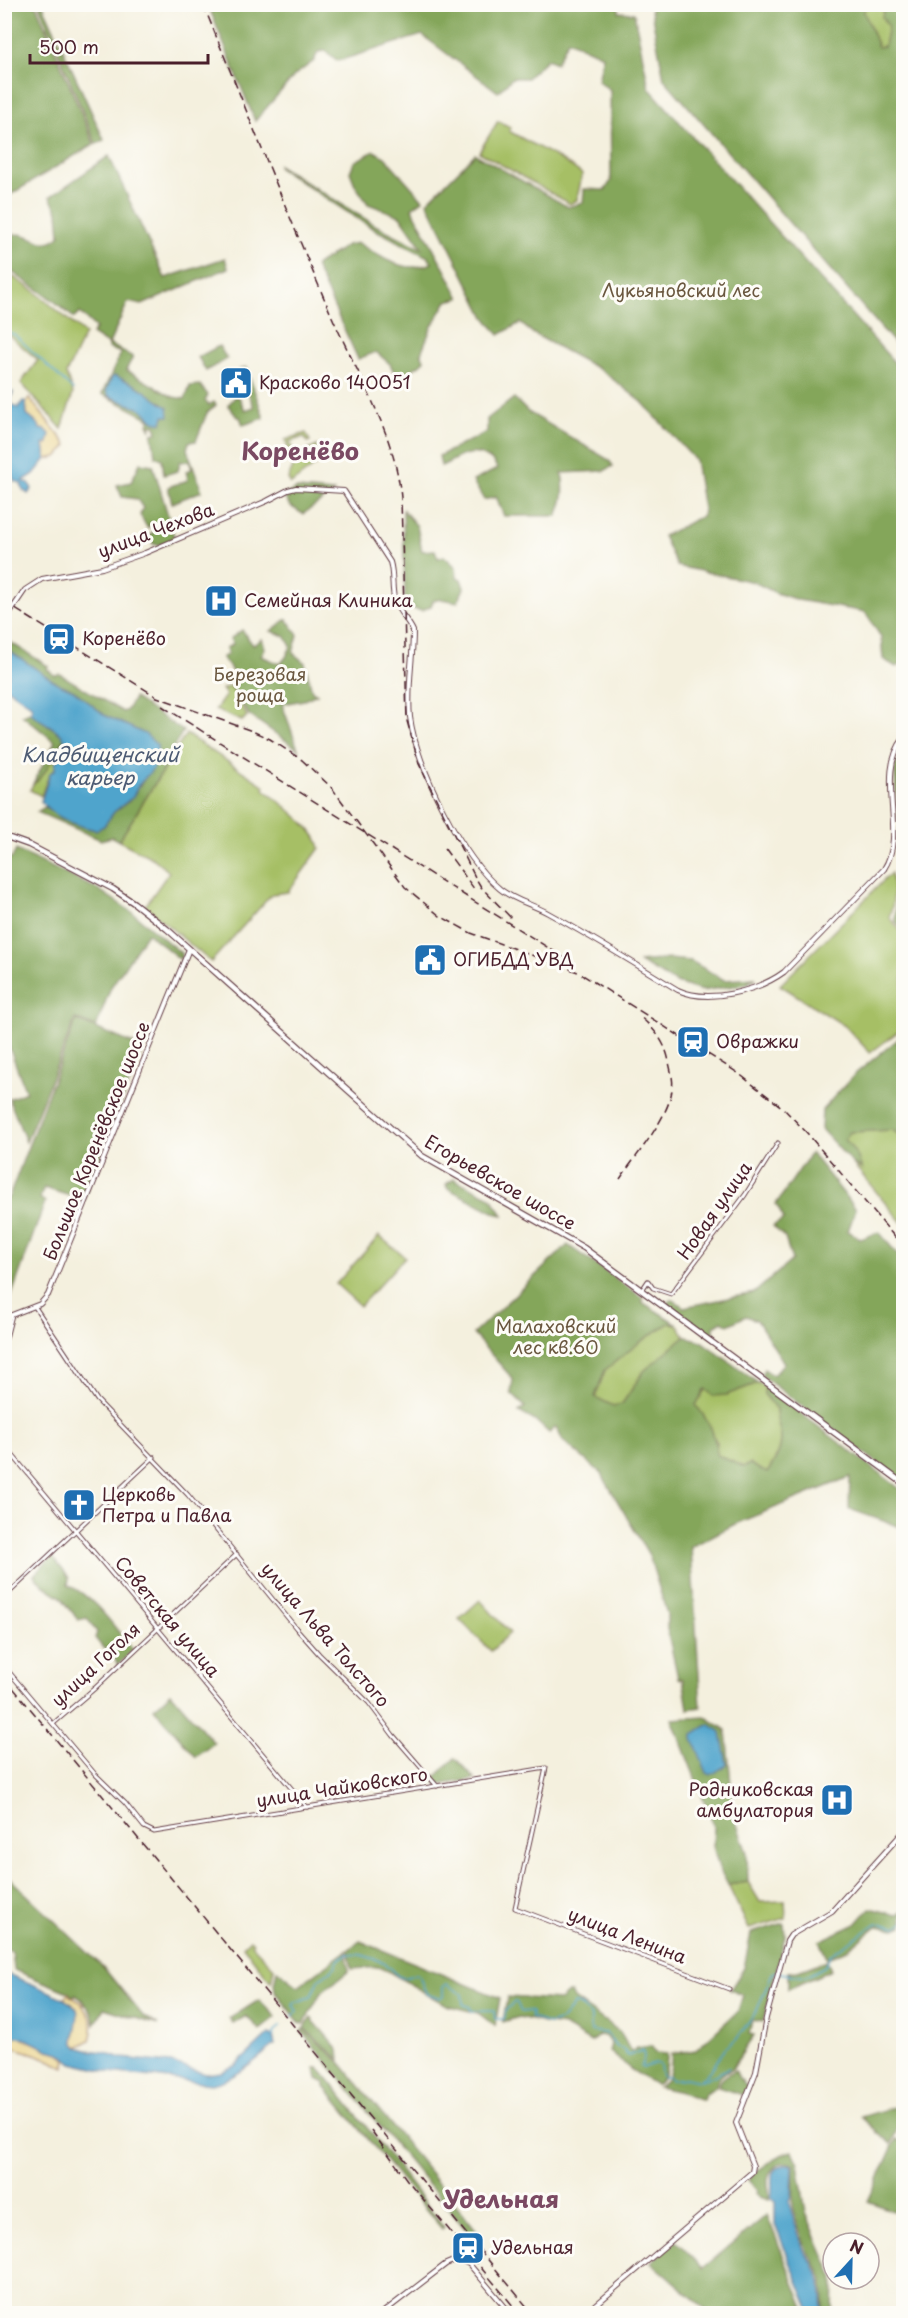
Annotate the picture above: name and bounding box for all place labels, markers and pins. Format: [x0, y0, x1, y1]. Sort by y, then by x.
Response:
public building icon: Красково 140051 [218, 365, 254, 401]
place label: Красково 140051 [259, 368, 411, 395]
hospital icon: Семейная Клиника [203, 583, 239, 619]
place label: Семейная Клиника [244, 586, 413, 613]
station icon: Коренёво [41, 621, 77, 657]
place label: Коренёво [82, 624, 166, 651]
public building icon: ОГИБДД УВД [412, 942, 448, 978]
place label: ОГИБДД УВД [453, 945, 574, 972]
station icon: Овражки [675, 1024, 711, 1060]
place label: Овражки [716, 1027, 799, 1054]
place label: Церковь Петра и Павла [102, 1480, 232, 1528]
church icon: Церковь Петра и Павла [61, 1487, 97, 1523]
place label: Родниковская амбулатория [689, 1775, 814, 1823]
hospital icon: Родниковская амбулатория [819, 1782, 855, 1818]
station icon: Удельная [450, 2230, 486, 2266]
place label: Удельная [491, 2233, 574, 2260]

